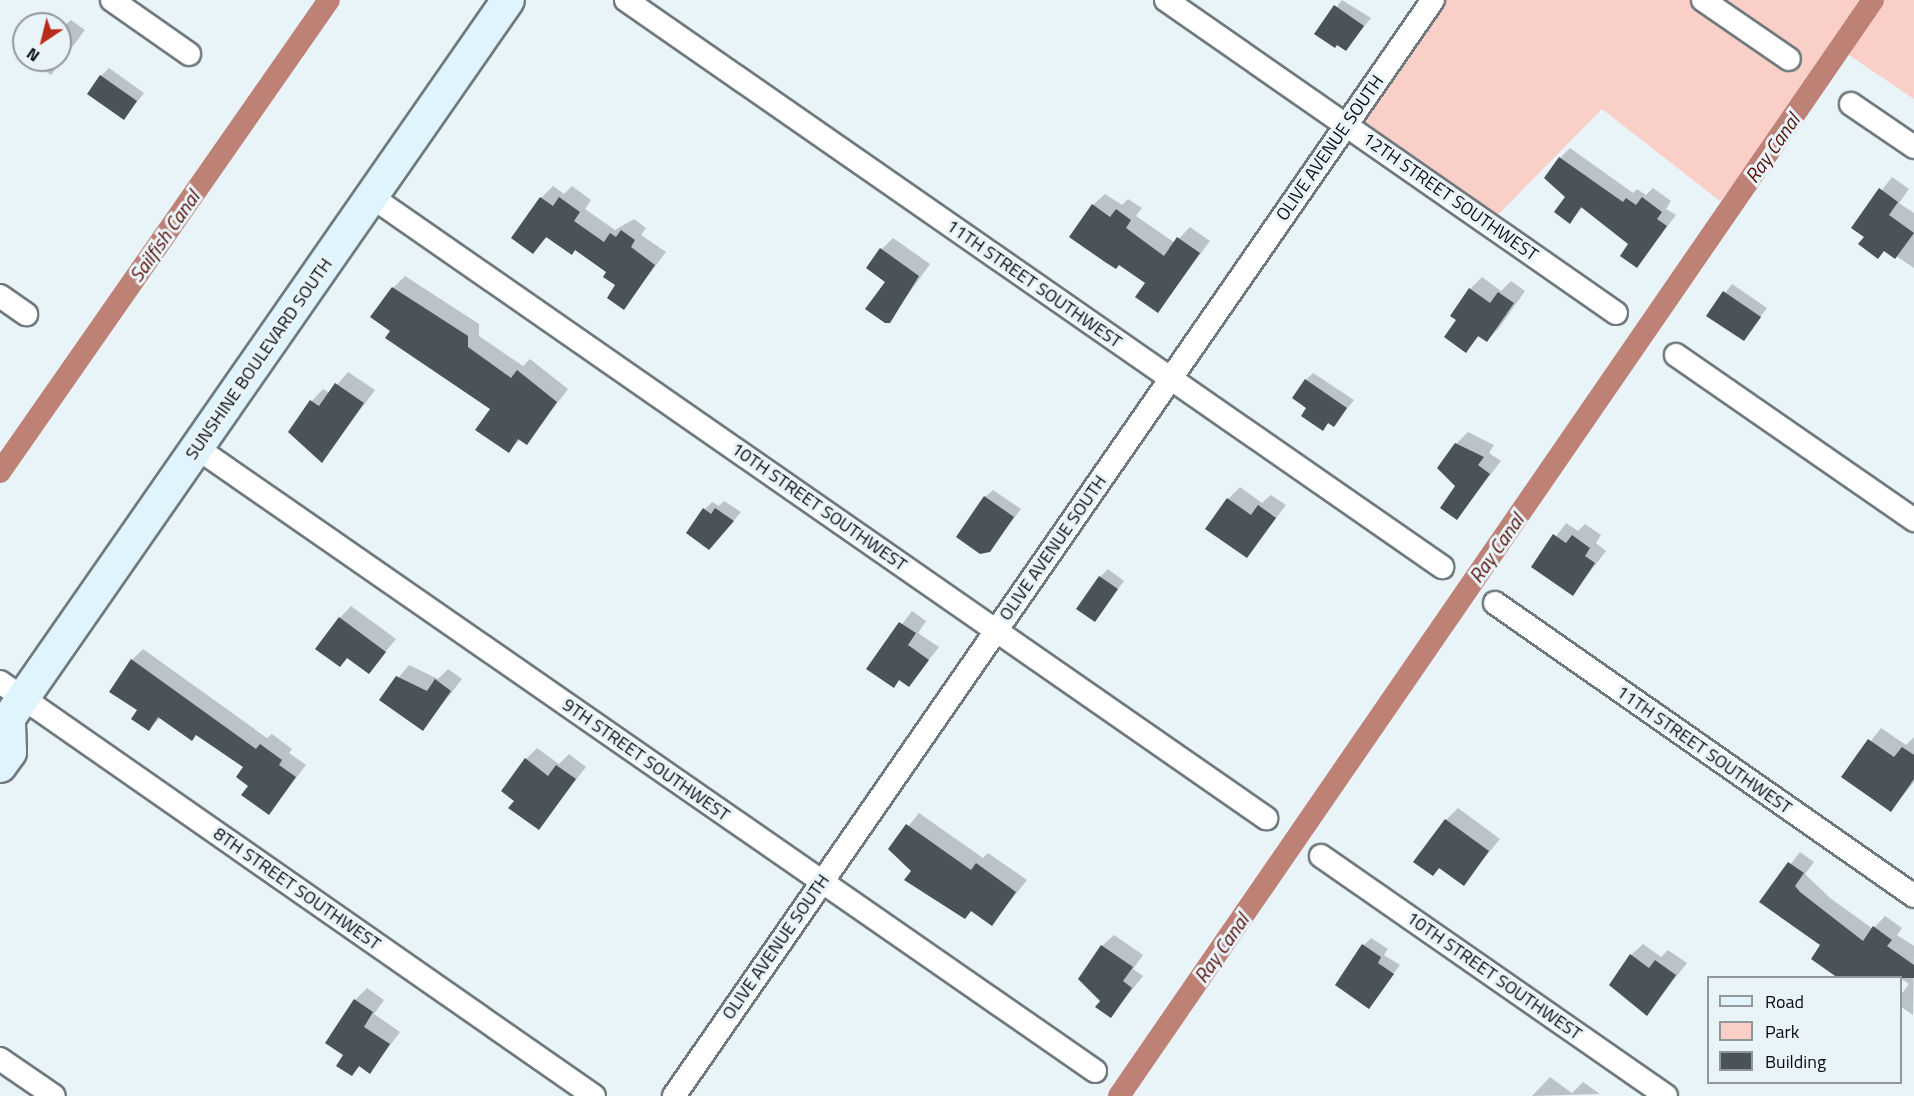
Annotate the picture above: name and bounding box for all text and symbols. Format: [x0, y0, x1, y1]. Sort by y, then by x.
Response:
north arrow [12, 12, 72, 72]
text: N [21, 42, 44, 68]
street label: OLIVE AVENUE SOUTH [1272, 71, 1388, 225]
water label: Ray Canal [1740, 109, 1804, 187]
street label: 12TH STREET SOUTHWEST [1358, 128, 1542, 266]
water label: Sailfish Canal [124, 186, 204, 286]
street label: 11TH STREET SOUTHWEST [942, 215, 1126, 353]
street label: SUNSHINE BOULEVARD SOUTH [181, 254, 337, 464]
street label: 10TH STREET SOUTHWEST [727, 438, 911, 576]
street label: OLIVE AVENUE SOUTH [995, 471, 1111, 625]
water label: Ray Canal [1464, 509, 1528, 587]
street label: 11TH STREET SOUTHWEST [1612, 681, 1796, 819]
street label: 9TH STREET SOUTHWEST [558, 694, 734, 826]
street label: 8TH STREET SOUTHWEST [209, 823, 385, 955]
street label: OLIVE AVENUE SOUTH [718, 870, 834, 1024]
street label: 10TH STREET SOUTHWEST [1402, 907, 1586, 1045]
water label: Ray Canal [1189, 909, 1253, 987]
legend [1707, 976, 1902, 1084]
text: Road [1765, 988, 1804, 1015]
text: Park [1765, 1018, 1799, 1045]
text: Building [1765, 1048, 1826, 1075]

